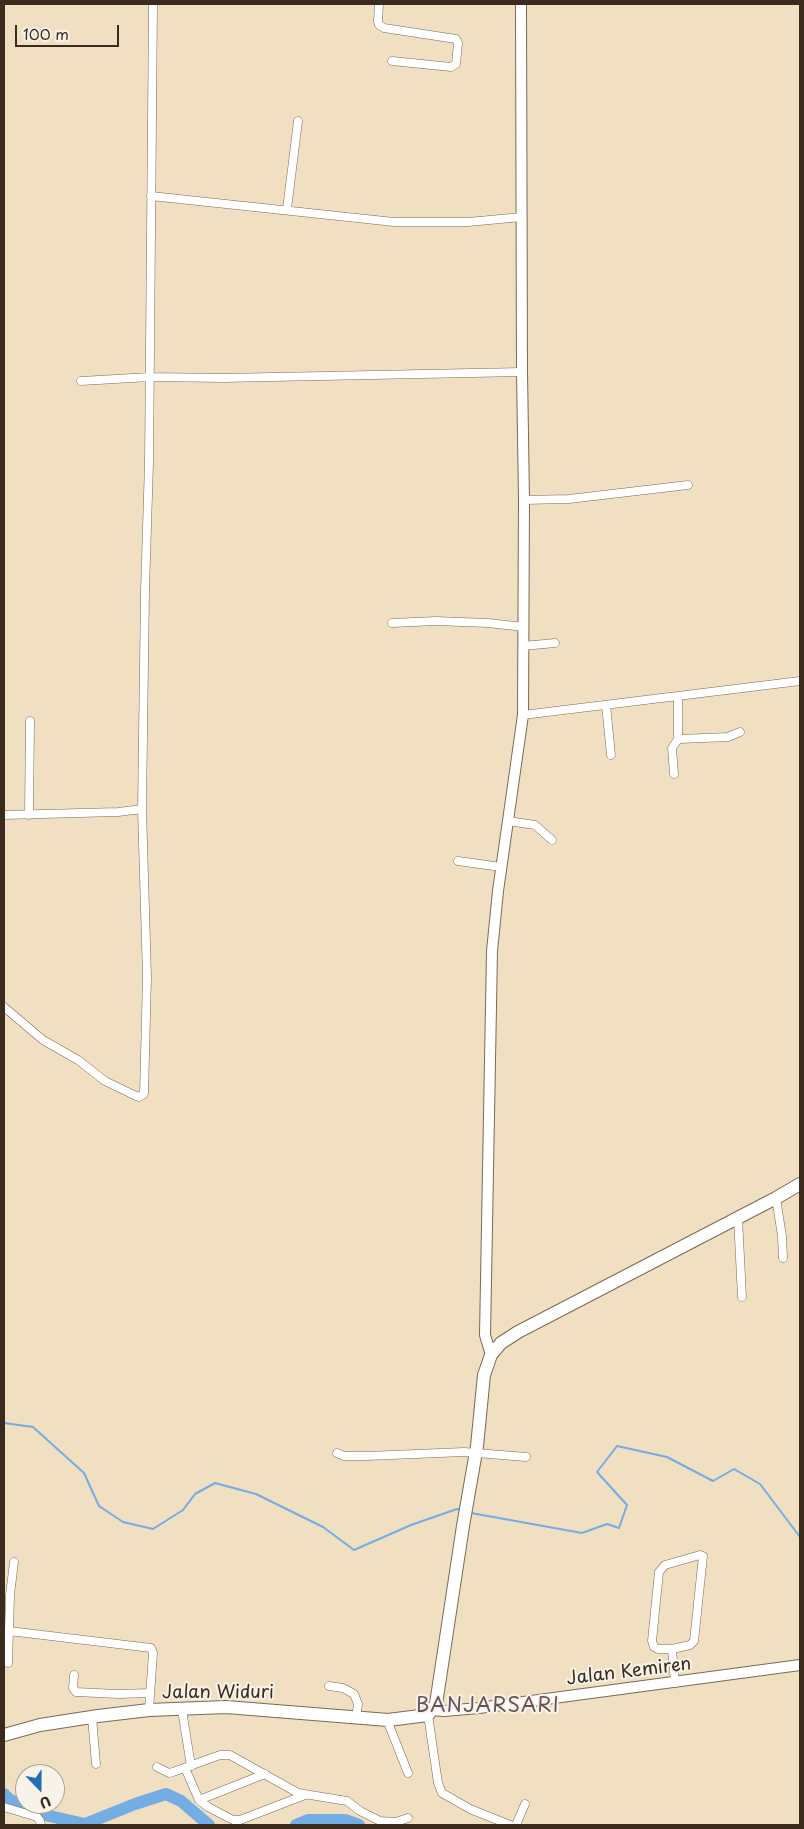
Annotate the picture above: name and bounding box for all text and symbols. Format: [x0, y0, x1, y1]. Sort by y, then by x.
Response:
scale bar [18, 15, 121, 47]
text: 100 m [23, 22, 69, 45]
street label: Jalan Kemiren [565, 1654, 693, 1690]
street label: Jalan Widuri [162, 1682, 274, 1704]
district label: BANJARSARI [417, 1694, 559, 1718]
north arrow [15, 1764, 65, 1814]
text: U [37, 1791, 54, 1814]

